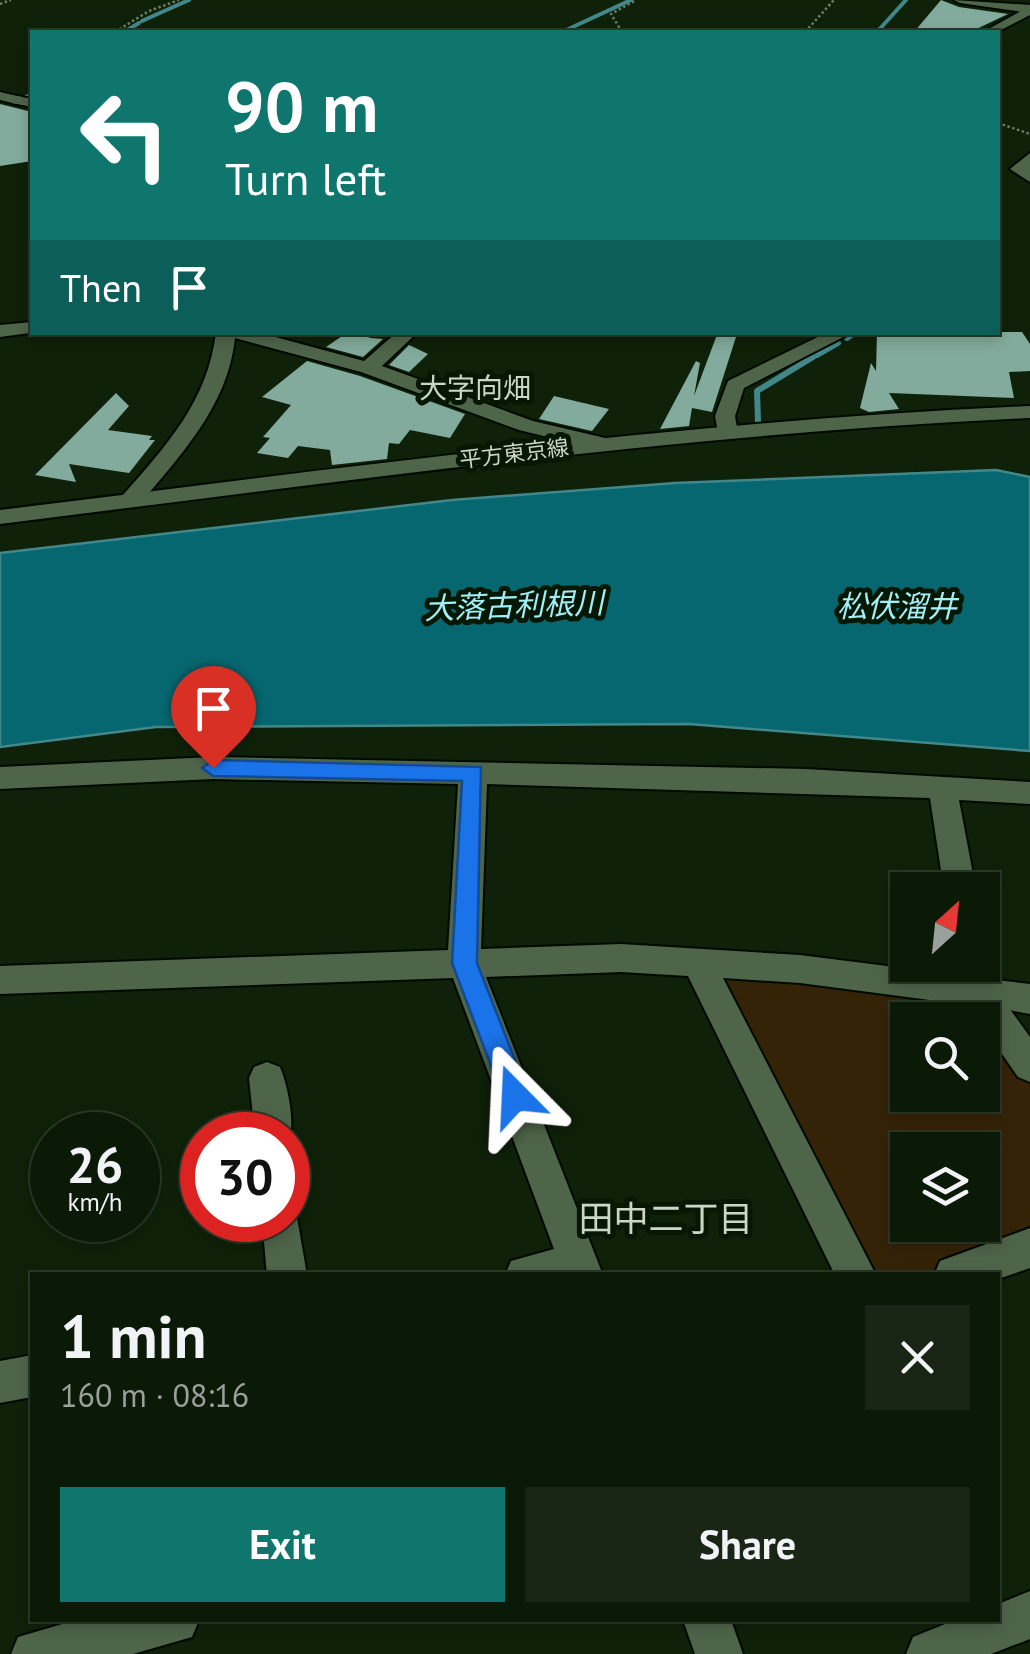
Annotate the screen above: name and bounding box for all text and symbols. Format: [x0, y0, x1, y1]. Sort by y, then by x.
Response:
text: 90 m [225, 61, 378, 151]
icon: left [60, 70, 190, 200]
text: Turn left [225, 149, 386, 207]
icon: arrive [162, 260, 217, 315]
text: Then [60, 263, 142, 312]
district label: 大字向畑 [419, 369, 531, 406]
street label: 平方東京線 [458, 432, 570, 474]
water label: 大落古利根川 [423, 582, 608, 627]
water label: 松伏溜井 [837, 586, 960, 625]
pin [171, 666, 256, 769]
icon: arrive [186, 681, 241, 736]
north arrow [890, 872, 1000, 982]
map controls [890, 872, 1000, 1242]
button: search [890, 1002, 1000, 1112]
position arrow [463, 1044, 567, 1148]
speed limit sign: 30 [180, 1112, 310, 1242]
text: 26 [67, 1132, 123, 1197]
button: layers [890, 1132, 1000, 1242]
text: km/h [68, 1186, 122, 1218]
district label: 田中二丁目 [578, 1195, 754, 1241]
text: 1 min [60, 1297, 206, 1375]
button: close [865, 1305, 970, 1410]
text: 160 m · 08:16 [60, 1374, 249, 1416]
button: Exit [60, 1487, 505, 1602]
button: Share [525, 1487, 970, 1602]

